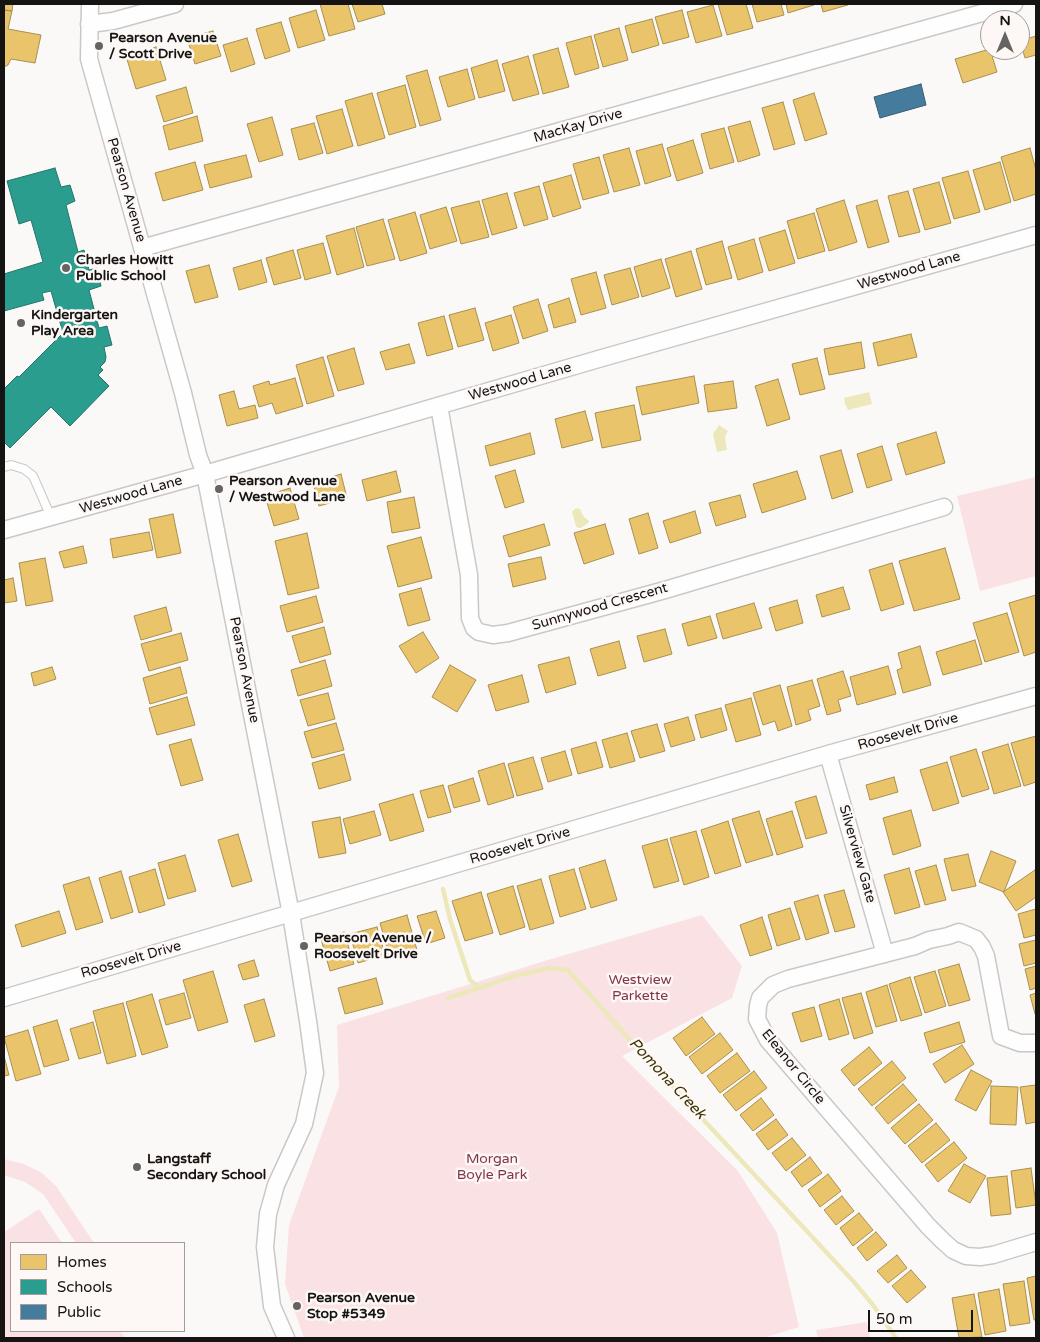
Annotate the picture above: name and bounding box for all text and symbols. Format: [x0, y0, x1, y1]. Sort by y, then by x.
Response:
north arrow [980, 10, 1030, 60]
text: N [999, 12, 1011, 29]
place label: Pearson Avenue / Scott Drive [109, 30, 217, 62]
marker: Pearson Avenue / Scott Drive [93, 40, 105, 52]
street label: MacKay Drive [532, 105, 624, 147]
street label: Pearson Avenue [103, 136, 149, 244]
street label: Westwood Lane [856, 248, 962, 294]
place label: Charles Howitt Public School [76, 252, 173, 284]
marker: Charles Howitt Public School [60, 262, 72, 274]
place label: Kindergarten Play Area [31, 307, 118, 340]
marker: Kindergarten Play Area [15, 317, 27, 329]
street label: Westwood Lane [467, 359, 573, 405]
street label: Westwood Lane [78, 472, 184, 518]
place label: Pearson Avenue / Westwood Lane [229, 473, 345, 506]
marker: Pearson Avenue / Westwood Lane [213, 483, 225, 495]
street label: Sunnywood Crescent [530, 580, 670, 634]
street label: Pearson Avenue [225, 615, 263, 725]
street label: Roosevelt Drive [856, 710, 960, 754]
street label: Silverview Gate [835, 803, 879, 905]
street label: Roosevelt Drive [468, 824, 572, 868]
place label: Pearson Avenue / Roosevelt Drive [314, 930, 432, 962]
street label: Roosevelt Drive [79, 938, 183, 982]
marker: Pearson Avenue / Roosevelt Drive [298, 940, 310, 952]
park label: Westview Parkette [608, 972, 672, 1004]
street label: Eleanor Circle [758, 1026, 828, 1108]
water label: Pomona Creek [625, 1035, 709, 1123]
place label: Langstaff Secondary School [147, 1151, 266, 1184]
park label: Morgan Boyle Park [457, 1151, 527, 1184]
marker: Langstaff Secondary School [131, 1161, 143, 1173]
legend [10, 1242, 185, 1332]
text: Homes [57, 1253, 107, 1271]
text: Schools [57, 1278, 113, 1296]
place label: Pearson Avenue Stop #5349 [307, 1290, 415, 1322]
marker: Pearson Avenue Stop #5349 [291, 1300, 303, 1312]
scale bar [870, 1300, 975, 1332]
text: Public [57, 1303, 101, 1321]
text: 50 m [876, 1310, 913, 1328]

